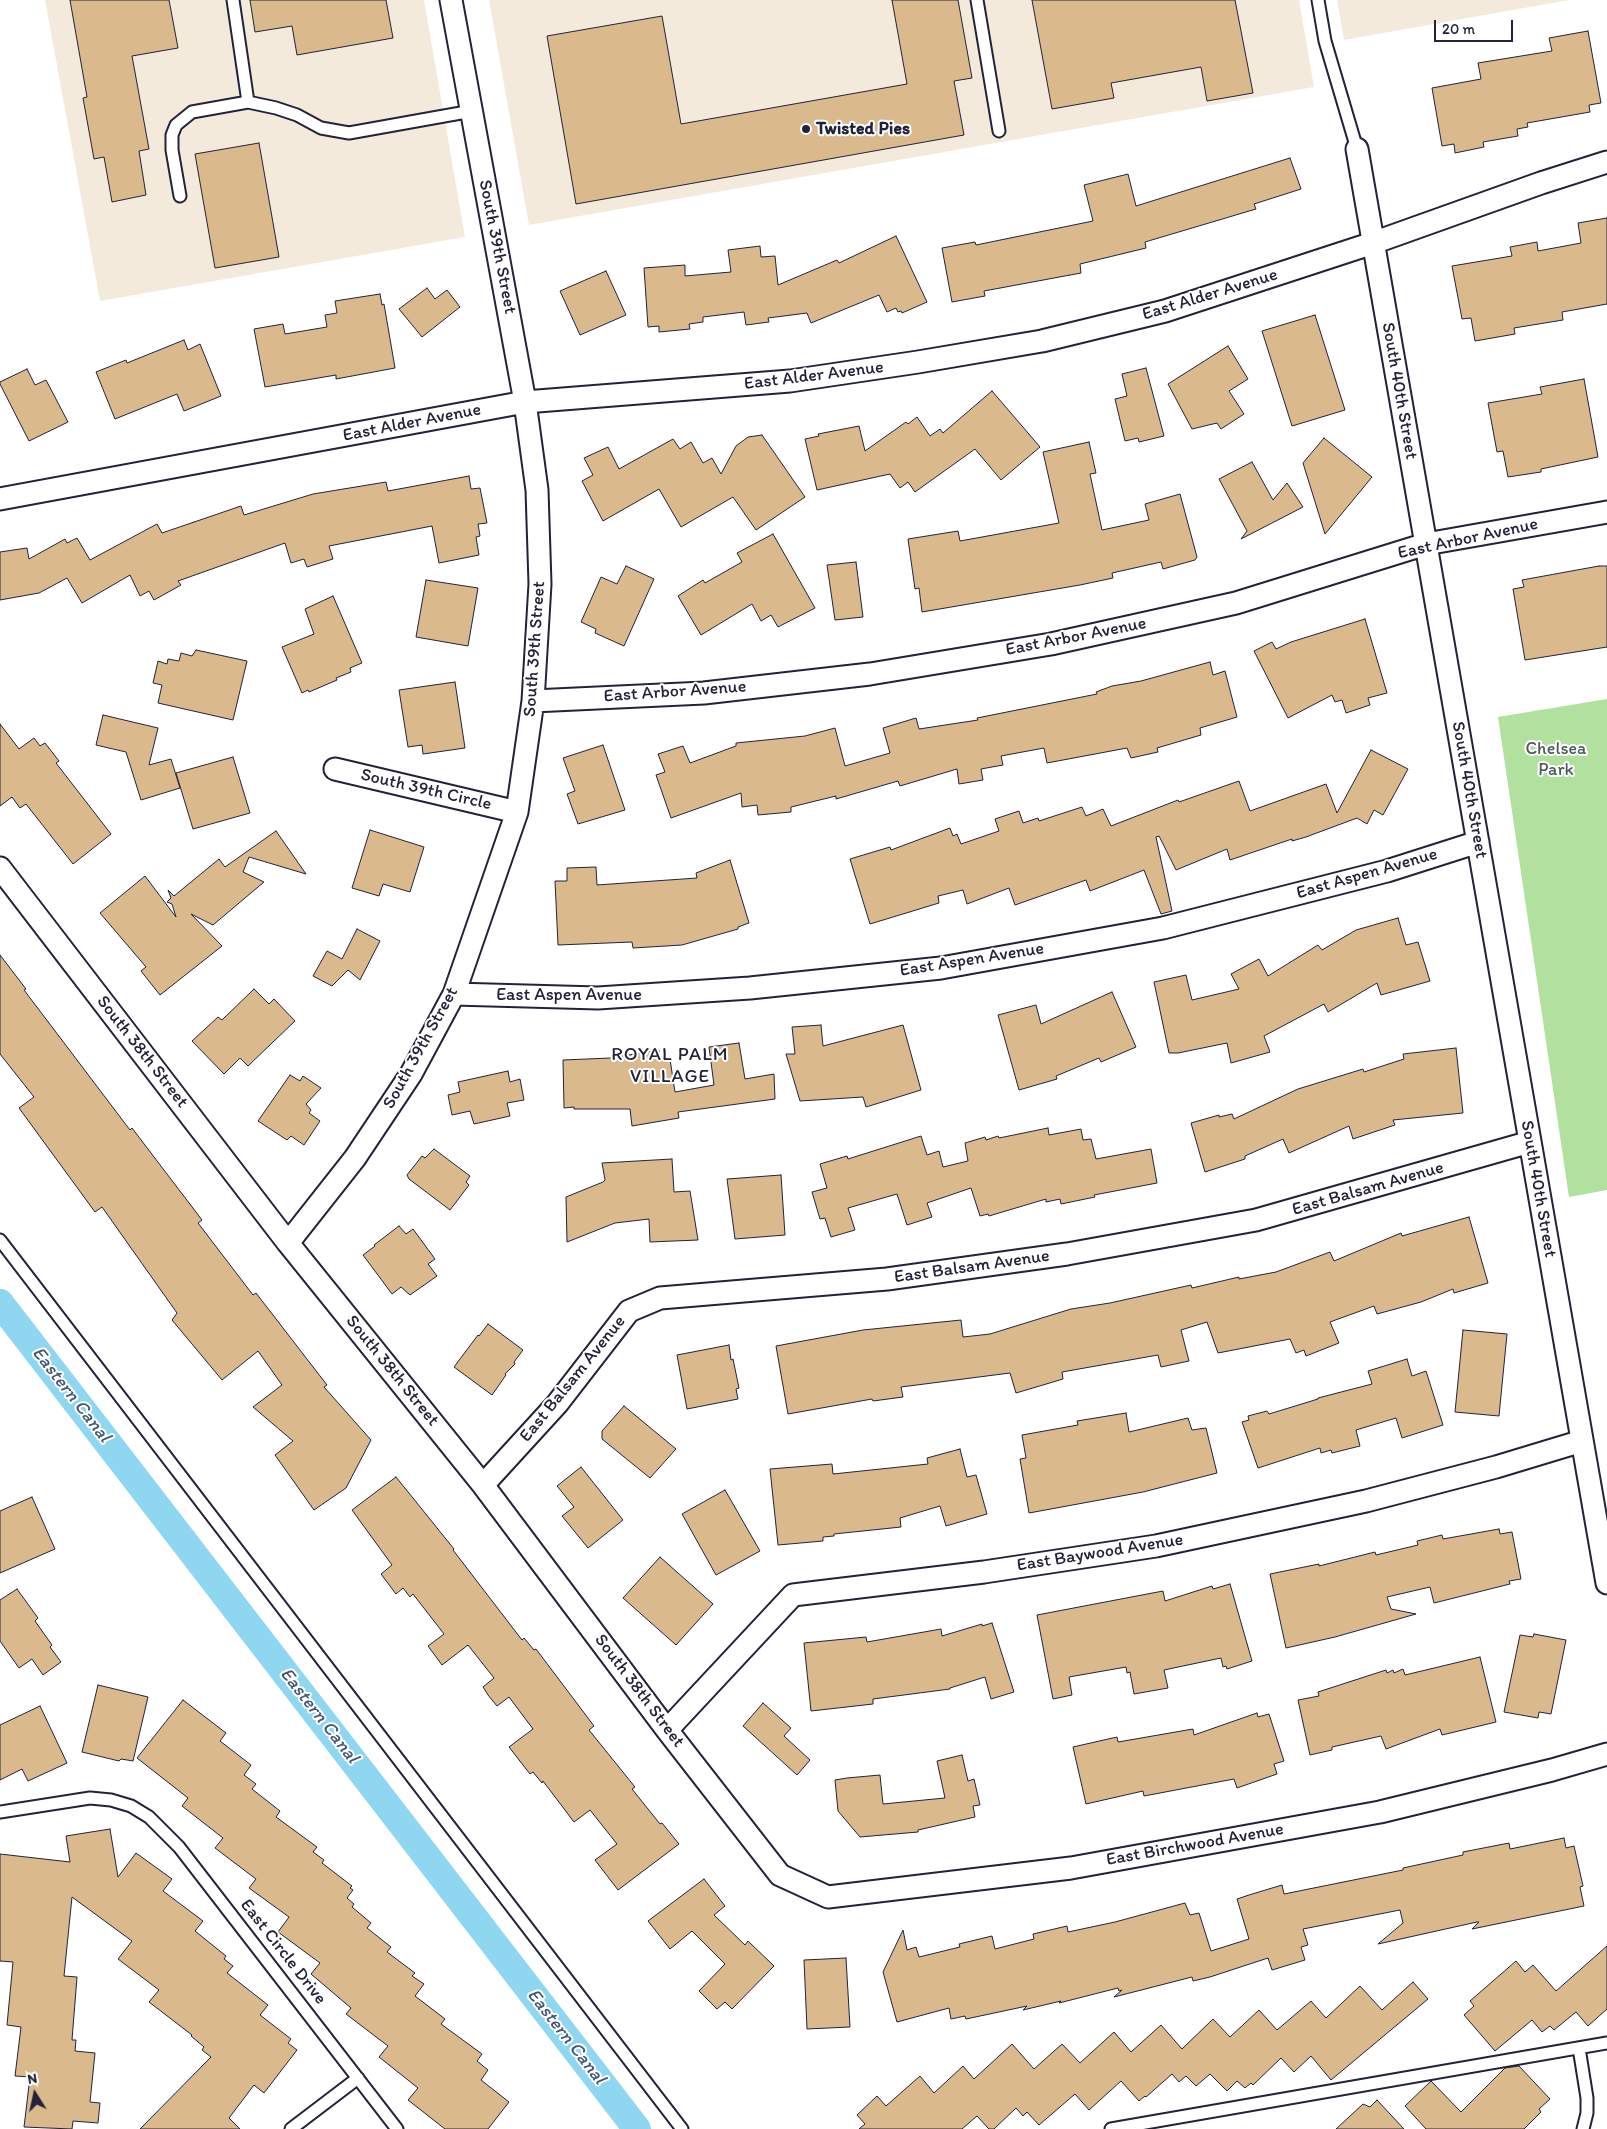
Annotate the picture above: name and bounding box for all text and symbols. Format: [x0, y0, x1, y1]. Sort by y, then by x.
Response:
scale bar [1437, 10, 1516, 42]
text: 20 m [1442, 20, 1475, 38]
place label: Twisted Pies [816, 118, 910, 140]
marker: Twisted Pies [800, 123, 812, 135]
street label: South 39th Street [473, 178, 521, 316]
street label: East Alder Avenue [1140, 264, 1280, 326]
street label: South 40th Street [1376, 321, 1422, 461]
street label: East Alder Avenue [743, 357, 885, 395]
street label: East Alder Avenue [341, 399, 483, 447]
street label: East Arbor Avenue [1396, 514, 1540, 564]
street label: South 39th Street [519, 580, 551, 718]
street label: East Arbor Avenue [1004, 613, 1148, 661]
street label: East Arbor Avenue [603, 676, 747, 708]
street label: South 40th Street [1446, 720, 1492, 860]
park label: Chelsea Park [1526, 738, 1586, 781]
street label: South 39th Circle [358, 764, 494, 816]
street label: East Aspen Avenue [1294, 844, 1440, 904]
street label: East Aspen Avenue [898, 938, 1046, 982]
street label: South 39th Street [379, 983, 463, 1113]
street label: East Aspen Avenue [496, 984, 642, 1006]
street label: South 38th Street [91, 992, 193, 1112]
district label: ROYAL PALM VILLAGE [609, 1044, 731, 1088]
street label: South 40th Street [1515, 1119, 1561, 1259]
street label: East Balsam Avenue [1290, 1157, 1446, 1221]
street label: East Balsam Avenue [893, 1245, 1051, 1289]
street label: South 38th Street [341, 1311, 443, 1431]
street label: East Balsam Avenue [515, 1311, 631, 1447]
water label: Eastern Canal [27, 1343, 115, 1447]
street label: East Baywood Avenue [1015, 1529, 1185, 1577]
street label: South 38th Street [589, 1630, 689, 1752]
water label: Eastern Canal [275, 1664, 363, 1768]
street label: East Birchwood Avenue [1105, 1819, 1285, 1871]
street label: East Circle Drive [235, 1895, 331, 2009]
water label: Eastern Canal [522, 1985, 610, 2089]
north arrow [10, 2069, 60, 2119]
text: N [26, 2070, 38, 2088]

